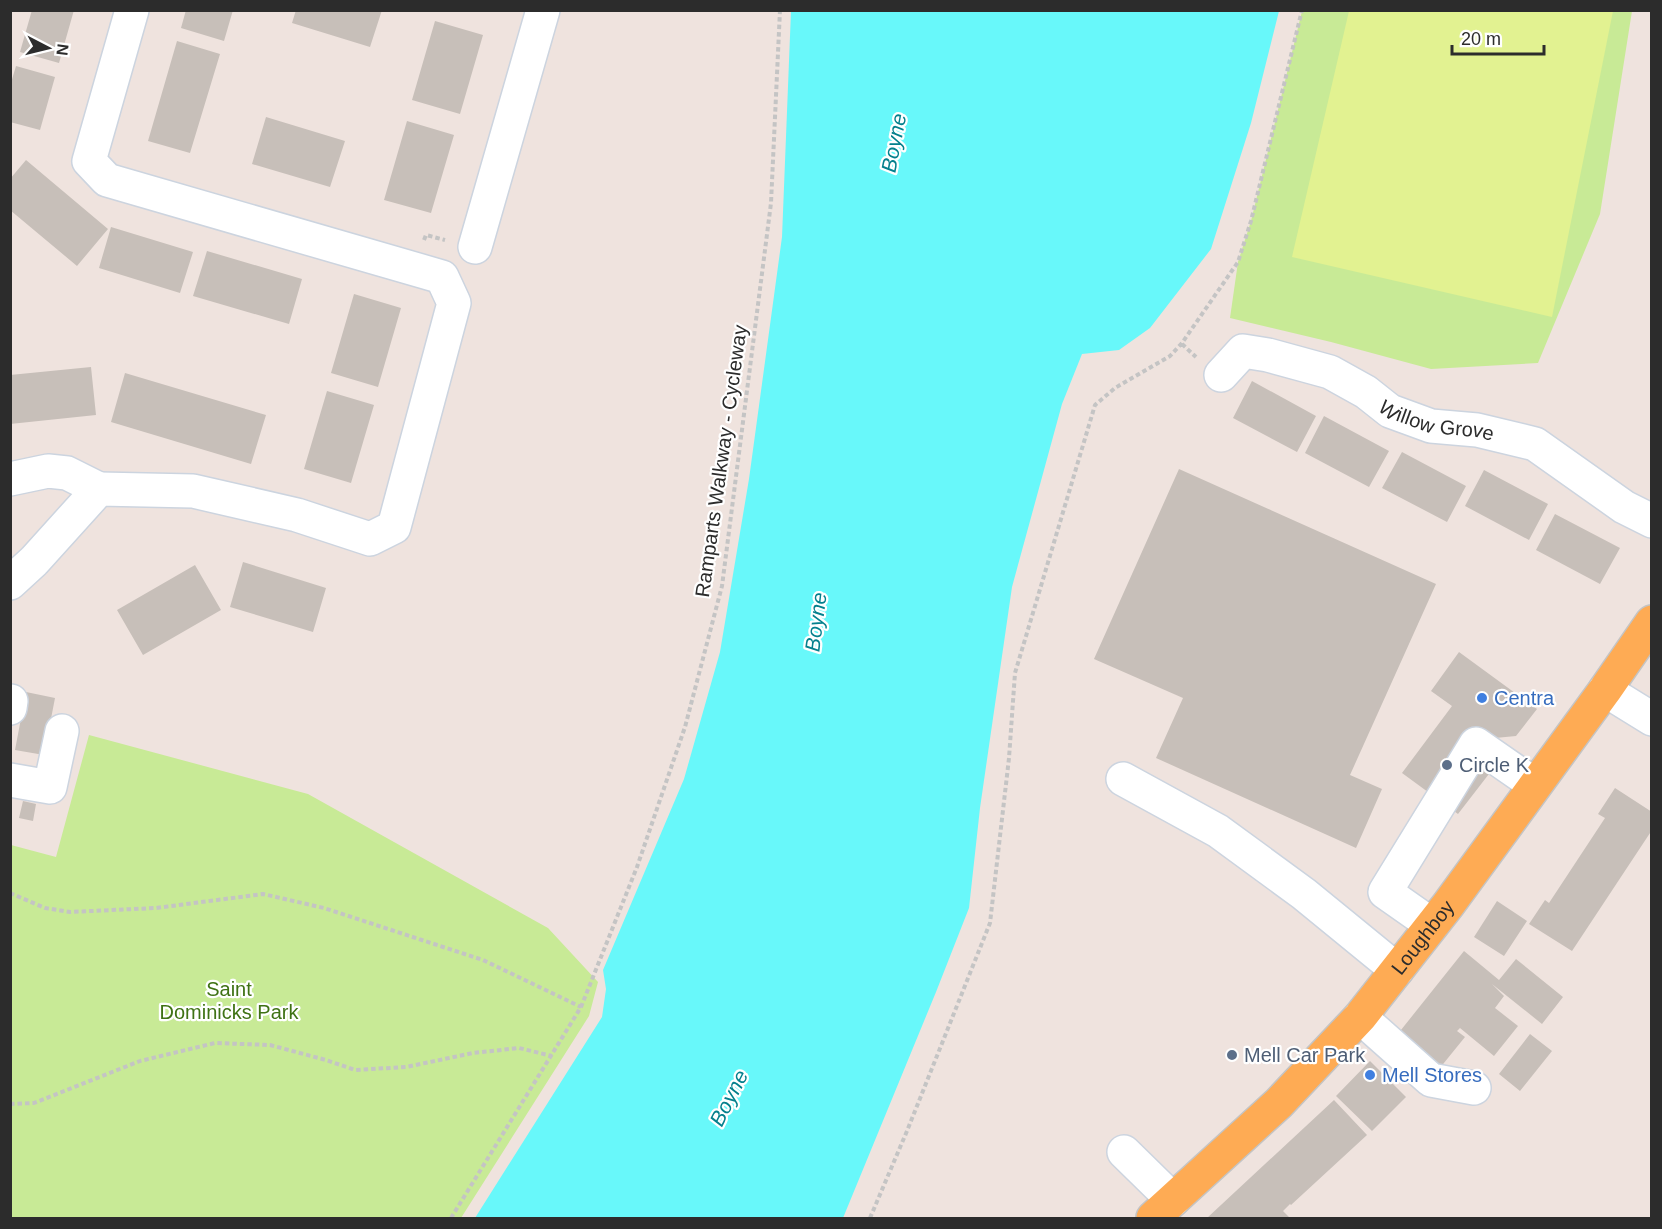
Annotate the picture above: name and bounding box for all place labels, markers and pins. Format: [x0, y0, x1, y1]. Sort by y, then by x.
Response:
place label: Centra [1494, 687, 1555, 709]
marker: Centra [1475, 691, 1489, 705]
place label: Circle K [1459, 754, 1530, 776]
marker: Circle K [1440, 758, 1454, 772]
place label: Mell Car Park [1244, 1044, 1366, 1066]
marker: Mell Car Park [1225, 1048, 1239, 1062]
place label: Mell Stores [1382, 1064, 1482, 1086]
marker: Mell Stores [1363, 1068, 1377, 1082]

